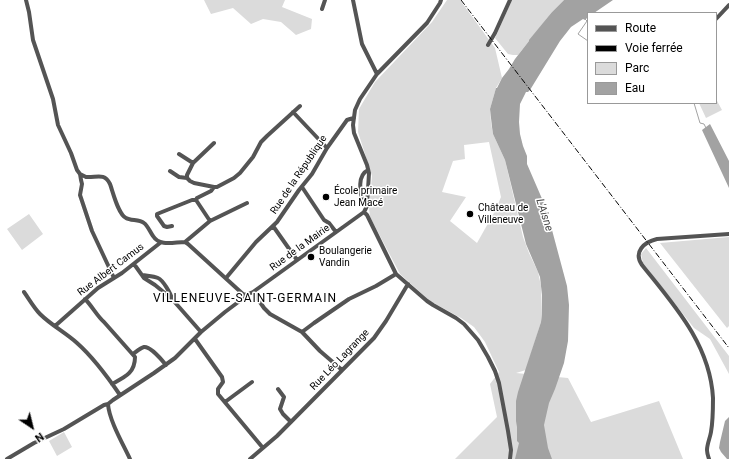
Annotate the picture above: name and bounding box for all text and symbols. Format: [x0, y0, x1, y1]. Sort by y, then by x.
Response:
legend [587, 12, 717, 104]
text: Route [625, 21, 656, 35]
text: Voie ferrée [625, 41, 683, 55]
text: Parc [625, 61, 649, 75]
text: Eau [625, 81, 645, 95]
street label: Rue de la République [268, 133, 330, 217]
place label: École primaire Jean Macé [334, 185, 397, 208]
marker: École primaire Jean Macé [321, 192, 331, 202]
water label: L'Aisne [533, 197, 555, 233]
place label: Château de Villeneuve [478, 202, 528, 226]
marker: Château de Villeneuve [465, 209, 475, 219]
street label: Rue de la Mairie [268, 222, 332, 274]
street label: Rue Albert Camus [75, 241, 147, 299]
place label: Boulangerie Vandin [319, 245, 372, 268]
marker: Boulangerie Vandin [306, 252, 316, 262]
district label: VILLENEUVE-SAINT-GERMAIN [153, 292, 337, 306]
street label: Rue Léo Lagrange [308, 327, 372, 393]
north arrow [12, 407, 52, 447]
text: N [32, 430, 46, 445]

